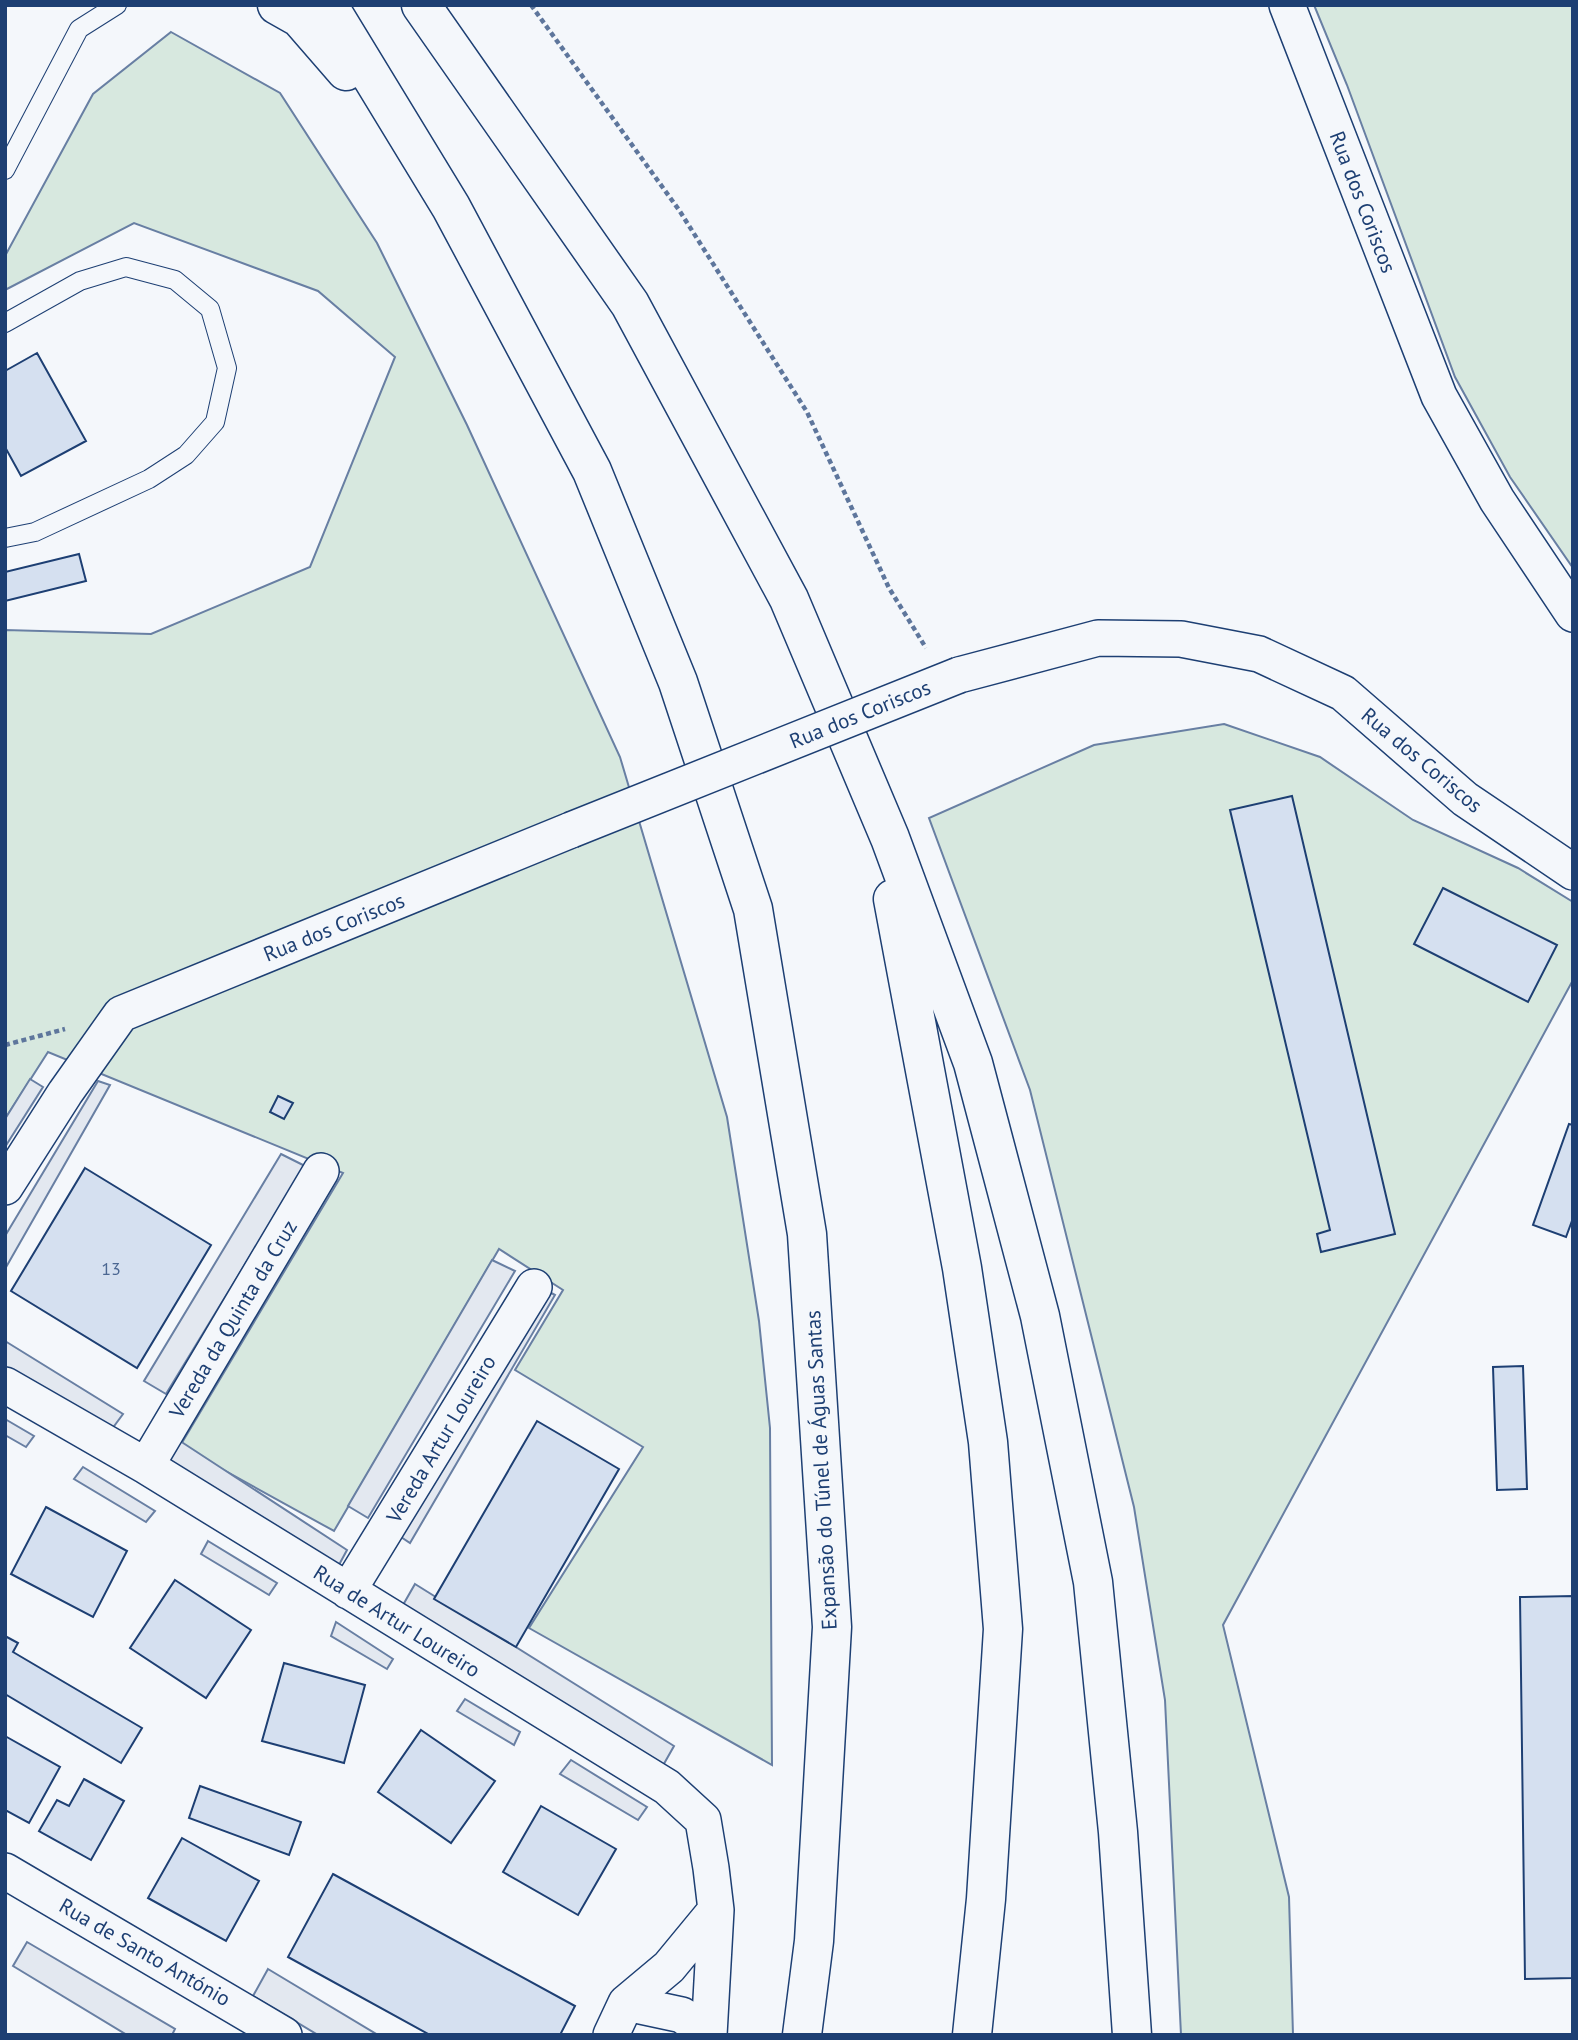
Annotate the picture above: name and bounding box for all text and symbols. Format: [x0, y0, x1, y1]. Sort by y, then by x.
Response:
street label: Rua dos Coriscos [1324, 127, 1402, 277]
street label: Rua dos Coriscos [785, 673, 935, 755]
street label: Rua dos Coriscos [1356, 701, 1488, 819]
street label: Rua dos Coriscos [259, 886, 409, 968]
street label: Vereda da Quinta da Cruz [163, 1215, 303, 1424]
house number: 13 [101, 1257, 121, 1280]
street label: Expansão do Túnel de Águas Santas [799, 1309, 843, 1631]
street label: Vereda Artur Loureiro [380, 1350, 502, 1529]
street label: Rua de Artur Loureiro [309, 1559, 485, 1683]
street label: Rua de Santo António [54, 1892, 236, 2012]

